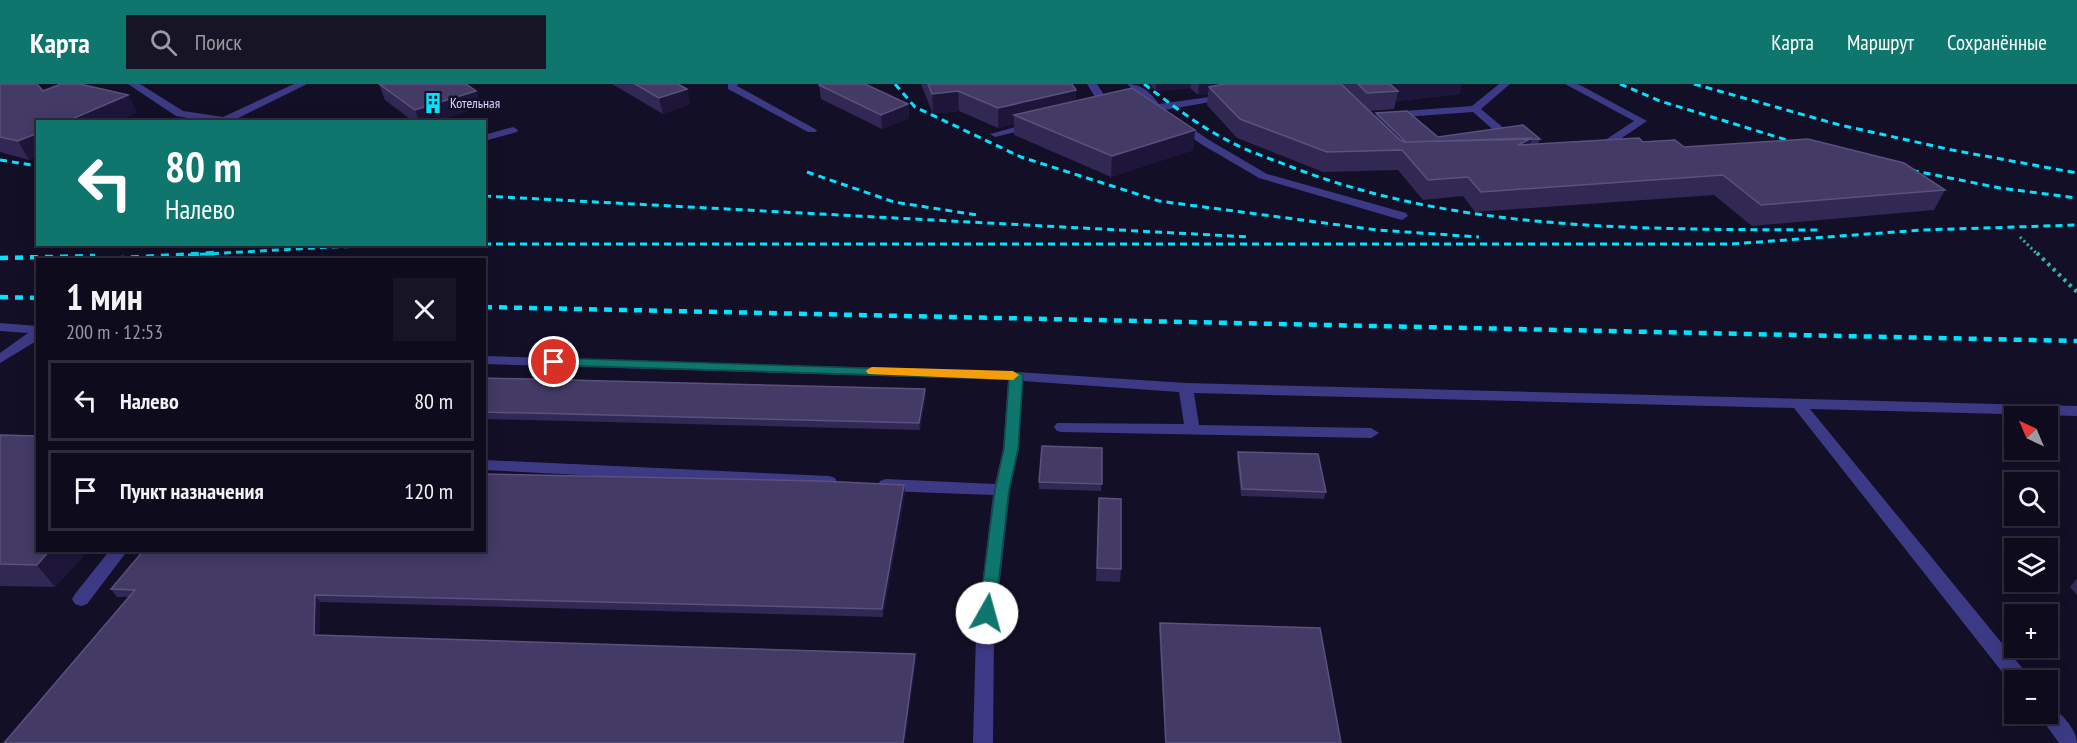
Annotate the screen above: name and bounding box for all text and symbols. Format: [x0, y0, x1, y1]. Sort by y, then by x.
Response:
search box [126, 15, 546, 69]
text: Карта [30, 24, 90, 61]
icon: search [147, 26, 180, 59]
text: Поиск [195, 28, 242, 56]
text: Карта [1771, 29, 1814, 56]
text: Маршрут [1847, 29, 1914, 56]
text: Сохранённые [1947, 29, 2047, 56]
building icon: Котельная [421, 91, 445, 115]
place label: Котельная [450, 94, 500, 112]
text: 80 m [165, 139, 242, 194]
icon: left [66, 144, 144, 222]
text: Налево [165, 192, 235, 226]
text: 1 мин [66, 273, 143, 320]
button: close [393, 278, 456, 341]
text: 200 m · 12:53 [66, 319, 163, 345]
pin [528, 336, 579, 387]
icon: arrive [537, 345, 570, 378]
icon: left [69, 384, 102, 417]
text: Налево [120, 387, 179, 415]
text: 80 m [414, 387, 453, 415]
north arrow [2004, 406, 2058, 460]
map controls [2004, 406, 2058, 724]
button: search [2004, 472, 2058, 526]
icon: arrive [69, 474, 102, 507]
text: Пункт назначения [120, 477, 264, 505]
text: 120 m [404, 477, 453, 505]
button: layers [2004, 538, 2058, 592]
position arrow [955, 581, 1019, 645]
button: + [2004, 604, 2058, 658]
button: − [2004, 670, 2058, 724]

